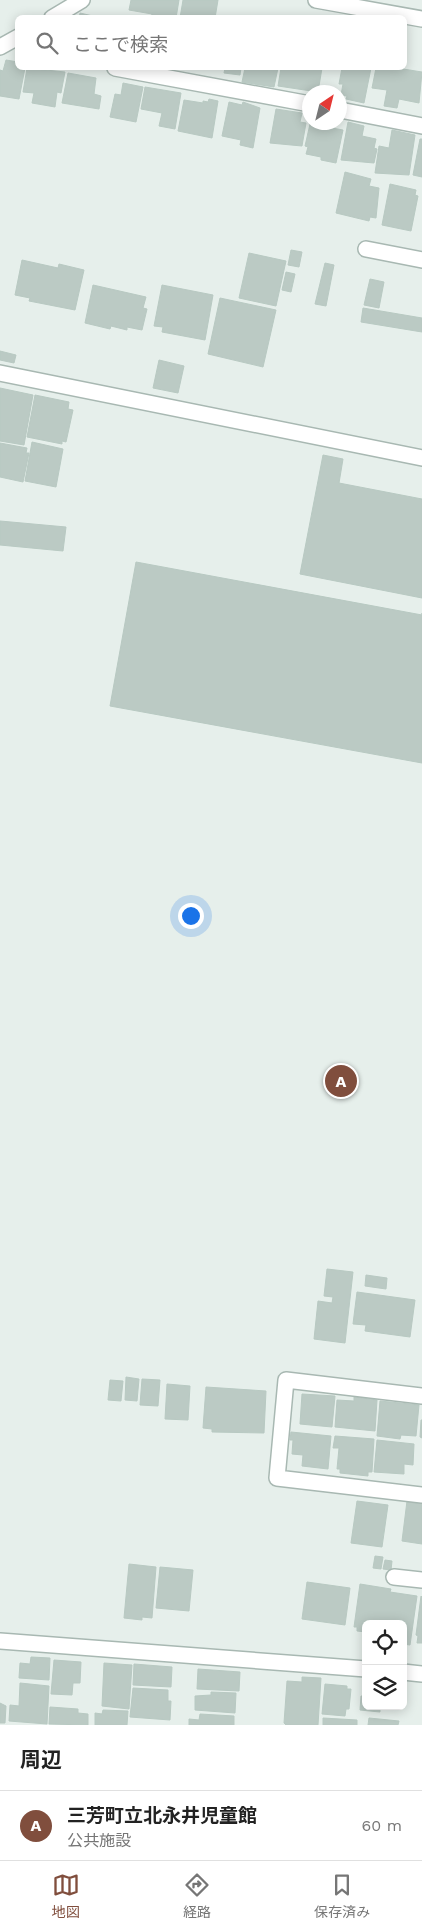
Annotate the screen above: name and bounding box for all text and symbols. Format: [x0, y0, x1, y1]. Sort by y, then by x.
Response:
search box [15, 15, 407, 70]
icon: search [33, 29, 61, 57]
text: ここで検索 [73, 33, 168, 56]
north arrow [302, 85, 347, 130]
your location [178, 903, 204, 929]
pin: A [325, 1062, 357, 1100]
map controls [362, 1620, 407, 1710]
button: locate [362, 1620, 407, 1665]
button: layers [362, 1665, 407, 1710]
text: 周辺 [20, 1747, 62, 1772]
text: 三芳町立北永井児童館 [67, 1804, 257, 1827]
text: A [31, 1816, 41, 1835]
text: 60 m [362, 1816, 402, 1835]
text: 公共施設 [67, 1831, 131, 1850]
tab: 地図 [52, 1871, 80, 1921]
tab: 経路 [183, 1871, 211, 1921]
tab: 保存済み [314, 1871, 370, 1921]

